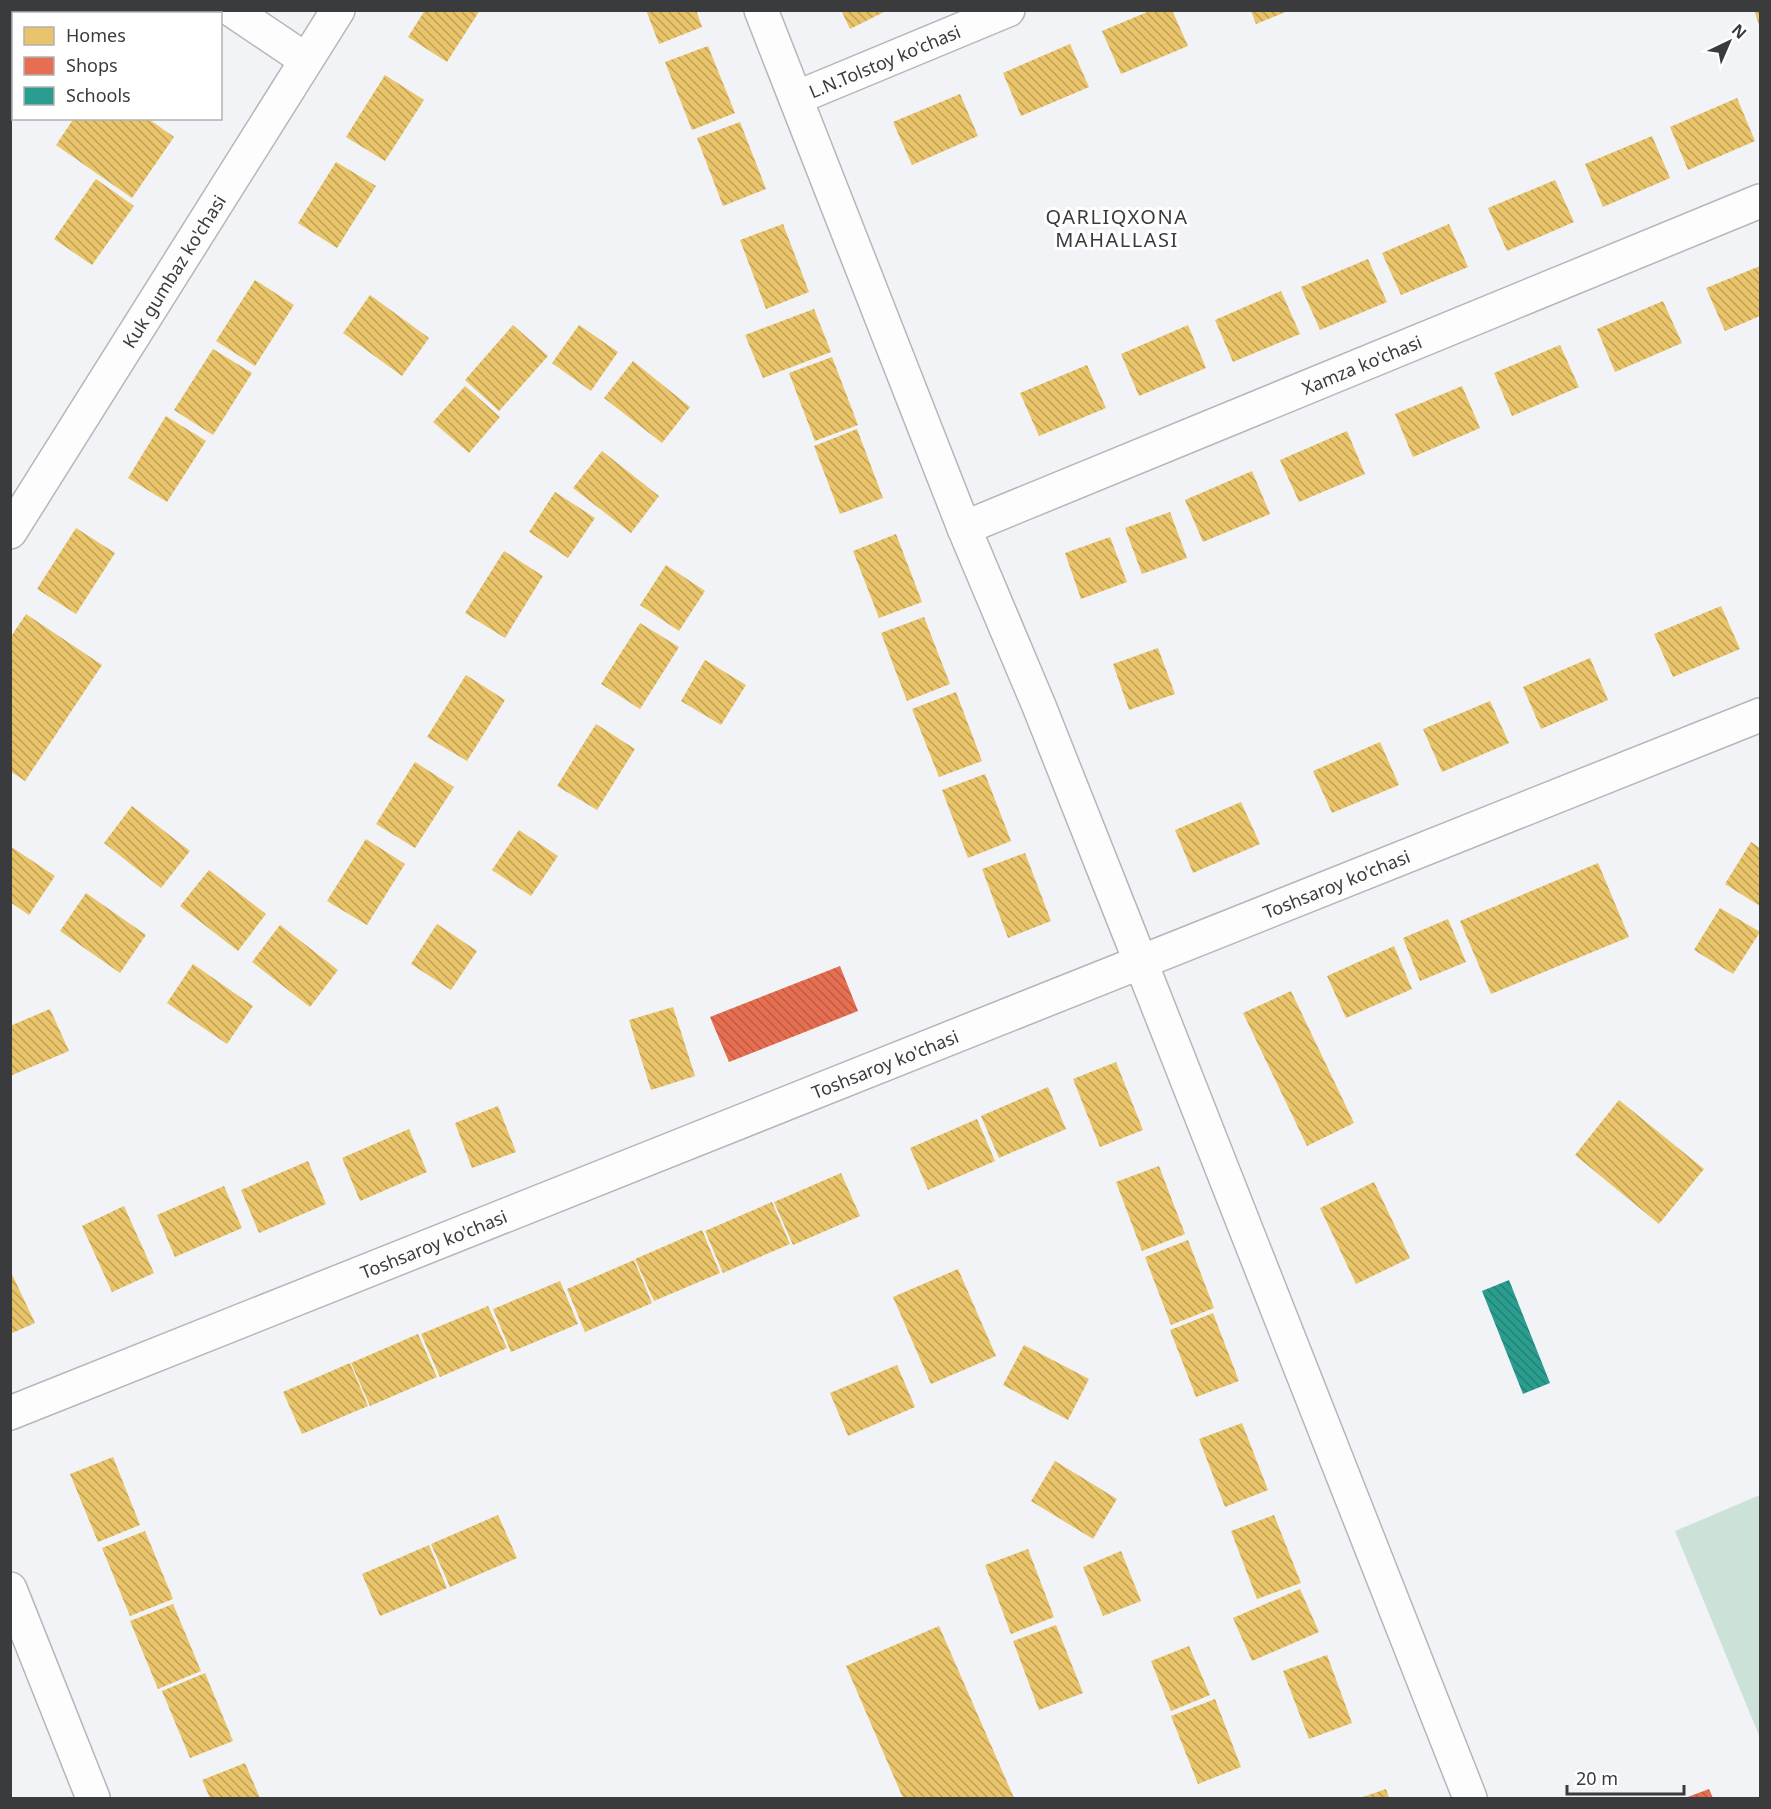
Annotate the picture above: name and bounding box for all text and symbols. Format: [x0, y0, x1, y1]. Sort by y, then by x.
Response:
legend [12, 12, 222, 120]
north arrow [1699, 12, 1759, 72]
street label: L.N.Tolstoy ko'chasi [805, 19, 964, 103]
text: N [1727, 19, 1752, 44]
text: Homes [66, 23, 126, 47]
text: Shops [66, 53, 118, 77]
text: Schools [66, 83, 131, 107]
street label: Kuk gumbaz ko'chasi [117, 190, 231, 352]
district label: QARLIQXONA MAHALLASI [1046, 203, 1188, 253]
street label: Xamza ko'chasi [1298, 329, 1425, 400]
street label: Toshsaroy ko'chasi [1259, 844, 1413, 924]
street label: Toshsaroy ko'chasi [808, 1024, 962, 1104]
street label: Toshsaroy ko'chasi [357, 1204, 510, 1284]
scale bar [1567, 1758, 1684, 1796]
text: 20 m [1576, 1766, 1618, 1790]

